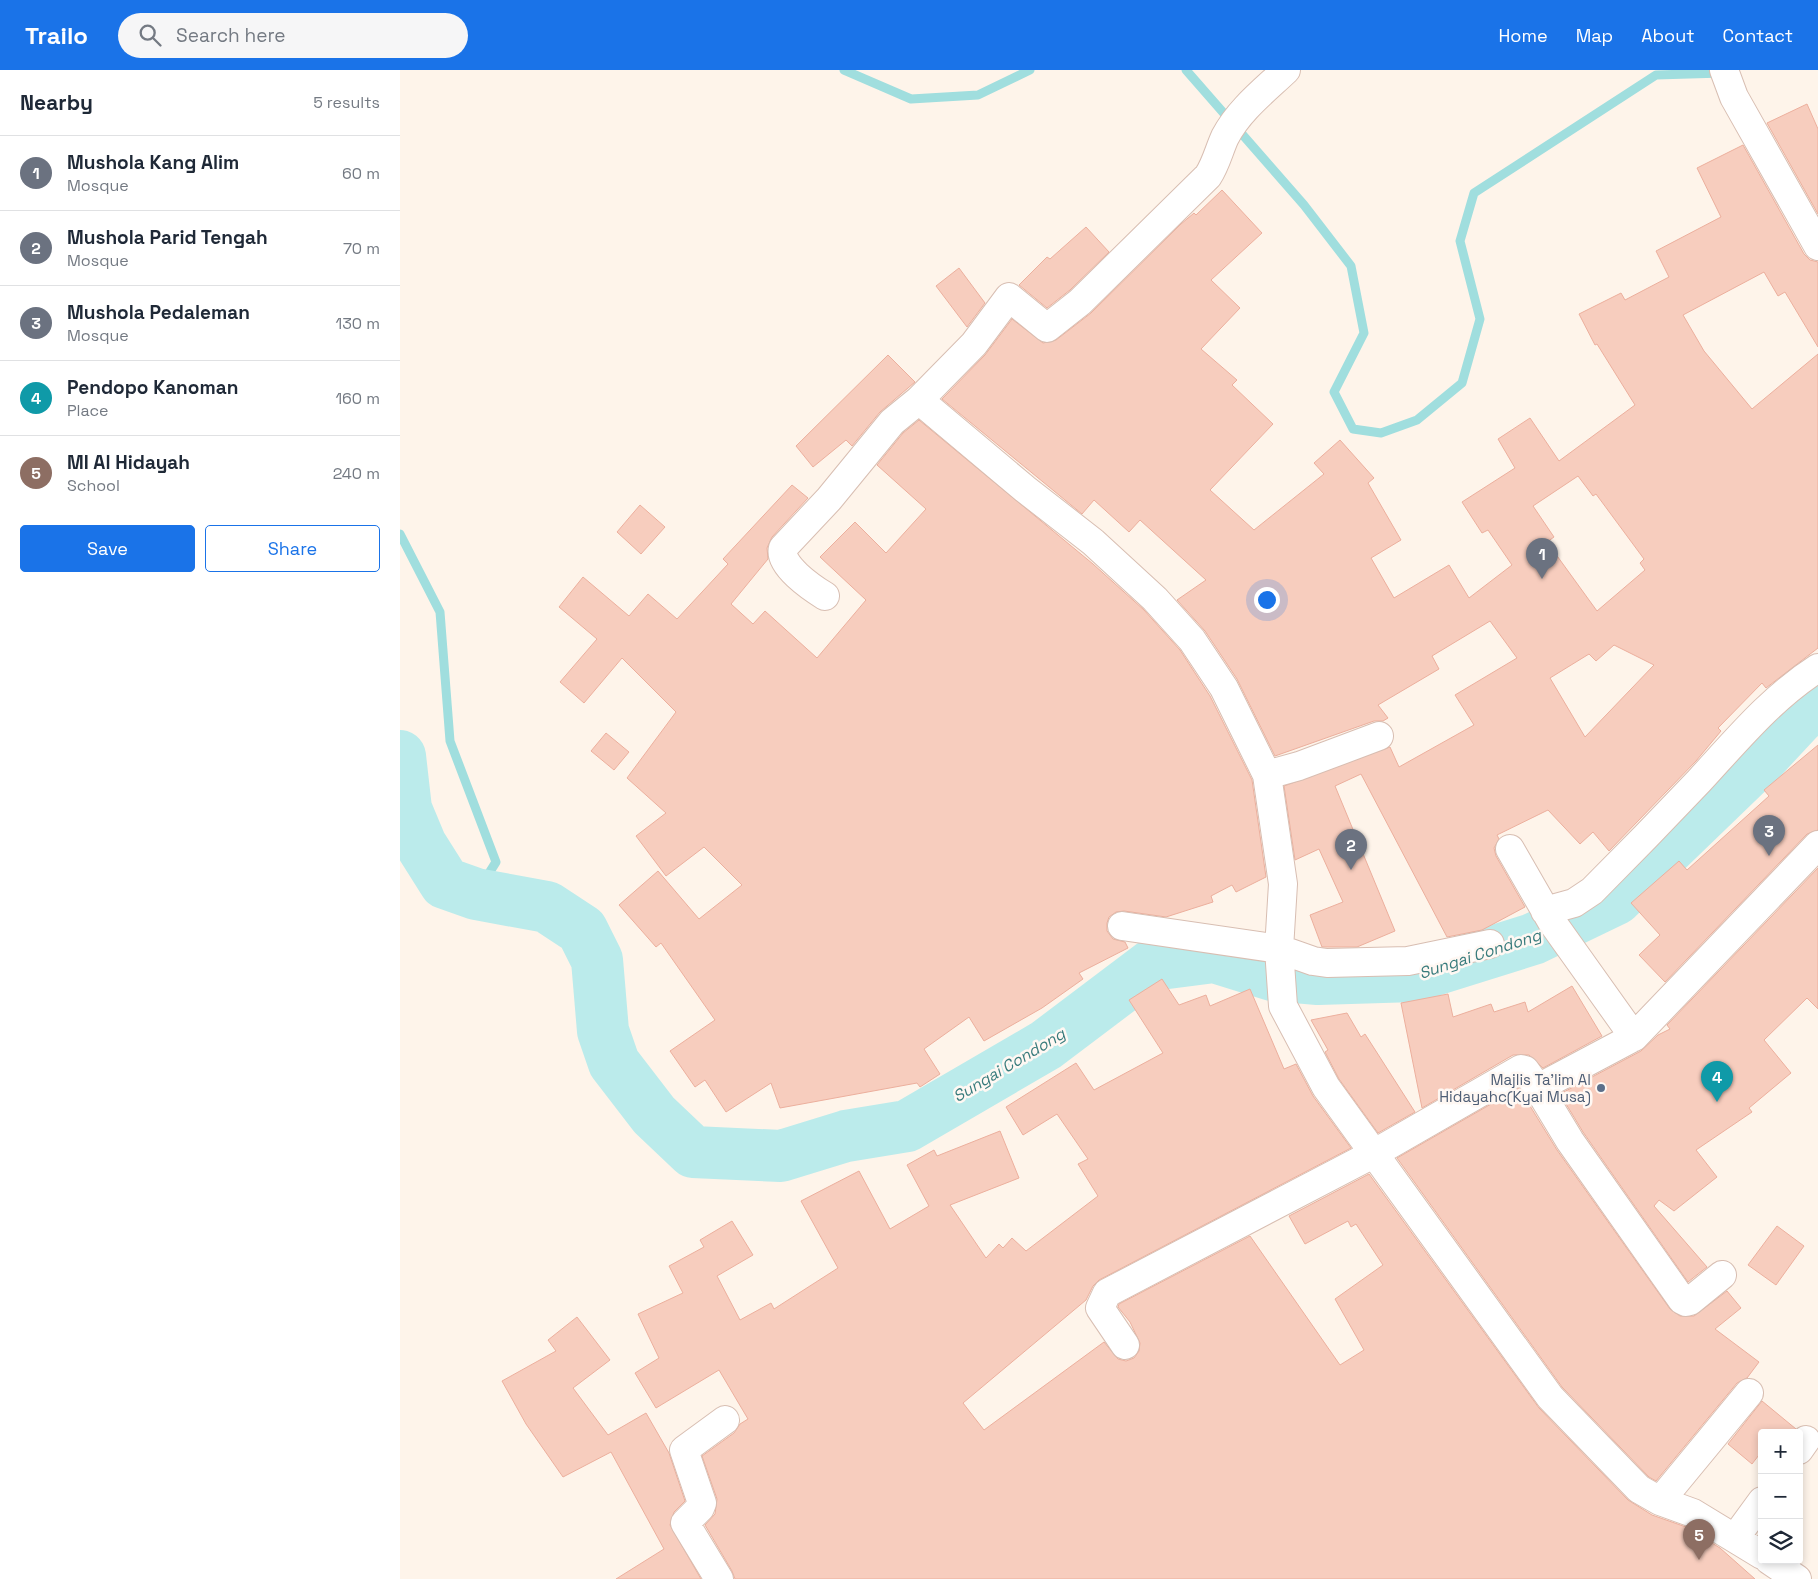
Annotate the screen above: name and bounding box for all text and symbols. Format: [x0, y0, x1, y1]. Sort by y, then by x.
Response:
search box [118, 13, 468, 58]
text: Trailo [25, 20, 88, 51]
icon: search [136, 21, 164, 49]
text: Search here [176, 23, 286, 48]
text: Home [1499, 24, 1548, 47]
text: Map [1576, 24, 1613, 47]
text: About [1641, 24, 1695, 47]
text: Contact [1723, 24, 1793, 47]
text: Nearby [20, 89, 93, 116]
text: 5 results [313, 92, 380, 113]
text: Mushola Kang Alim [67, 150, 239, 175]
text: 1 [32, 163, 40, 184]
text: 60 m [342, 163, 380, 184]
text: Mosque [67, 175, 129, 196]
text: Mushola Parid Tengah [67, 225, 268, 250]
text: 2 [31, 238, 41, 259]
text: 70 m [343, 238, 380, 259]
text: Mosque [67, 250, 129, 271]
text: Mushola Pedaleman [67, 300, 250, 325]
text: 3 [31, 313, 41, 334]
text: 130 m [336, 313, 380, 334]
text: Mosque [67, 325, 129, 346]
text: Pendopo Kanoman [67, 375, 238, 400]
text: 4 [31, 388, 41, 409]
text: 160 m [335, 388, 380, 409]
text: Place [67, 400, 109, 421]
text: MI Al Hidayah [67, 450, 190, 475]
text: 5 [31, 463, 41, 484]
text: 240 m [333, 463, 380, 484]
text: School [67, 475, 120, 496]
button: Save [20, 525, 195, 572]
button: Share [205, 525, 380, 572]
pin: 1 [1526, 538, 1558, 579]
your location [1254, 587, 1280, 613]
pin: 3 [1753, 815, 1785, 856]
pin: 2 [1335, 829, 1367, 870]
water label: Sungai Condong [1416, 924, 1544, 984]
water label: Sungai Condong [949, 1023, 1070, 1107]
pin: 4 [1701, 1061, 1733, 1102]
place label: Majlis Ta'lim Al Hidayahc(Kyai Musa) [1439, 1070, 1591, 1107]
marker: Majlis Ta'lim Al Hidayahc(Kyai Musa) [1595, 1082, 1607, 1094]
map controls [1758, 1429, 1803, 1564]
button: + [1758, 1429, 1803, 1474]
button: − [1758, 1474, 1803, 1519]
pin: 5 [1683, 1519, 1715, 1560]
button: layers [1758, 1519, 1803, 1564]

